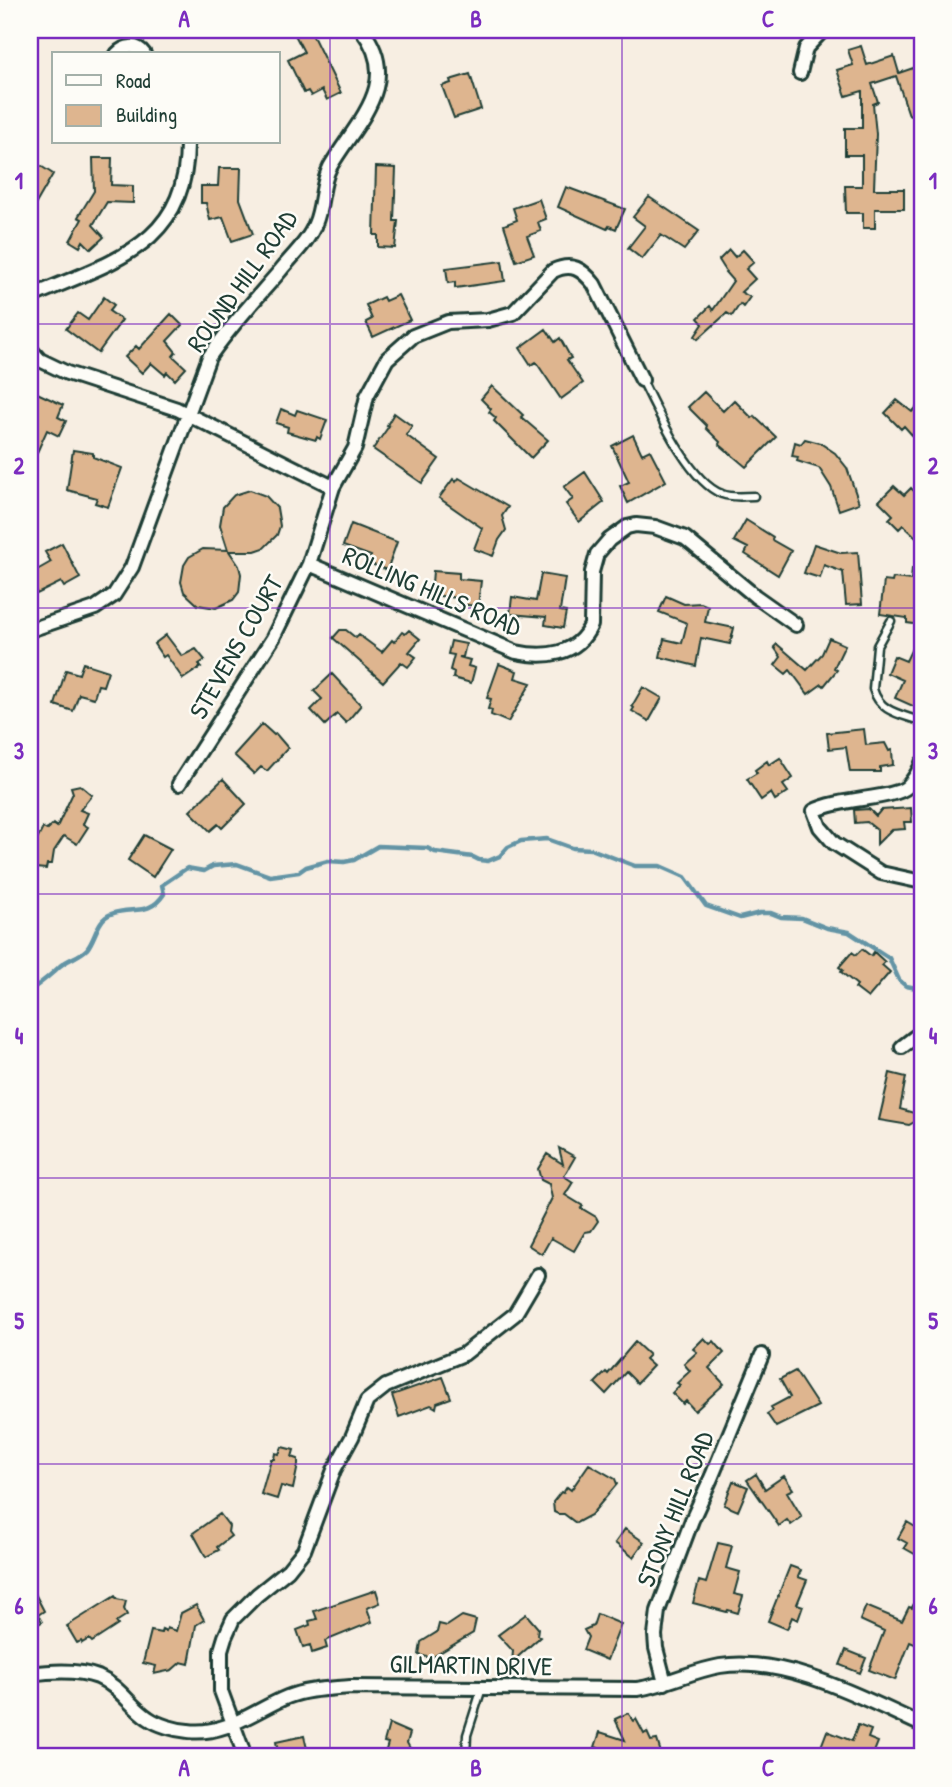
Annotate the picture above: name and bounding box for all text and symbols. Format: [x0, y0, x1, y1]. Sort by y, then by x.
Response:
text: A [178, 3, 190, 34]
text: B [470, 3, 482, 34]
text: C [762, 3, 774, 34]
legend [52, 52, 280, 144]
text: Road [116, 66, 150, 95]
text: Building [116, 100, 177, 129]
text: 1 [15, 165, 23, 196]
text: 1 [929, 165, 937, 196]
street label: ROUND HILL ROAD [178, 202, 305, 359]
text: 2 [14, 450, 25, 481]
text: 2 [928, 450, 939, 481]
street label: ROLLING HILLS ROAD [338, 537, 527, 644]
street label: STEVENS COURT [180, 568, 291, 725]
text: 3 [14, 735, 24, 766]
text: 3 [928, 735, 938, 766]
text: 4 [15, 1020, 24, 1051]
text: 4 [929, 1020, 938, 1051]
text: 5 [14, 1305, 24, 1336]
text: 5 [928, 1305, 938, 1336]
street label: STONY HILL ROAD [627, 1425, 722, 1592]
text: 6 [14, 1590, 24, 1621]
text: 6 [928, 1590, 938, 1621]
street label: GILMARTIN DRIVE [389, 1646, 553, 1683]
text: A [178, 1752, 190, 1783]
text: B [470, 1752, 482, 1783]
text: C [762, 1752, 774, 1783]

